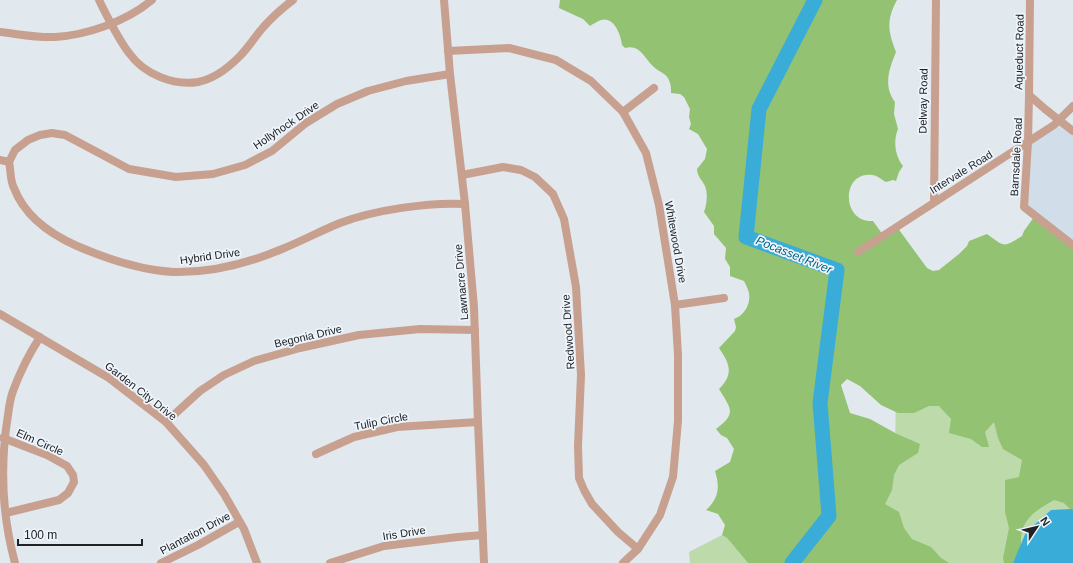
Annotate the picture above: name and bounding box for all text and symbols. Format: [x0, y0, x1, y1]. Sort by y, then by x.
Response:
street label: Aqueduct Road [1012, 14, 1026, 90]
street label: Delway Road [916, 68, 930, 134]
street label: Hollyhock Drive [251, 99, 321, 151]
street label: Barnsdale Road [1008, 117, 1024, 197]
street label: Intervale Road [927, 148, 995, 196]
street label: Whitewood Drive [663, 200, 689, 284]
water label: Pocasset River [754, 233, 835, 277]
street label: Lawnacre Drive [452, 243, 470, 321]
street label: Hybrid Drive [179, 246, 241, 266]
street label: Redwood Drive [559, 294, 577, 370]
street label: Begonia Drive [273, 322, 343, 350]
street label: Garden City Drive [103, 359, 179, 423]
street label: Tulip Circle [353, 410, 409, 432]
street label: Elm Circle [15, 426, 65, 458]
north arrow [1017, 507, 1057, 547]
street label: Plantation Drive [158, 509, 232, 557]
text: N [1038, 515, 1052, 528]
scale bar [18, 521, 142, 547]
street label: Iris Drive [382, 524, 426, 542]
text: 100 m [24, 528, 57, 542]

